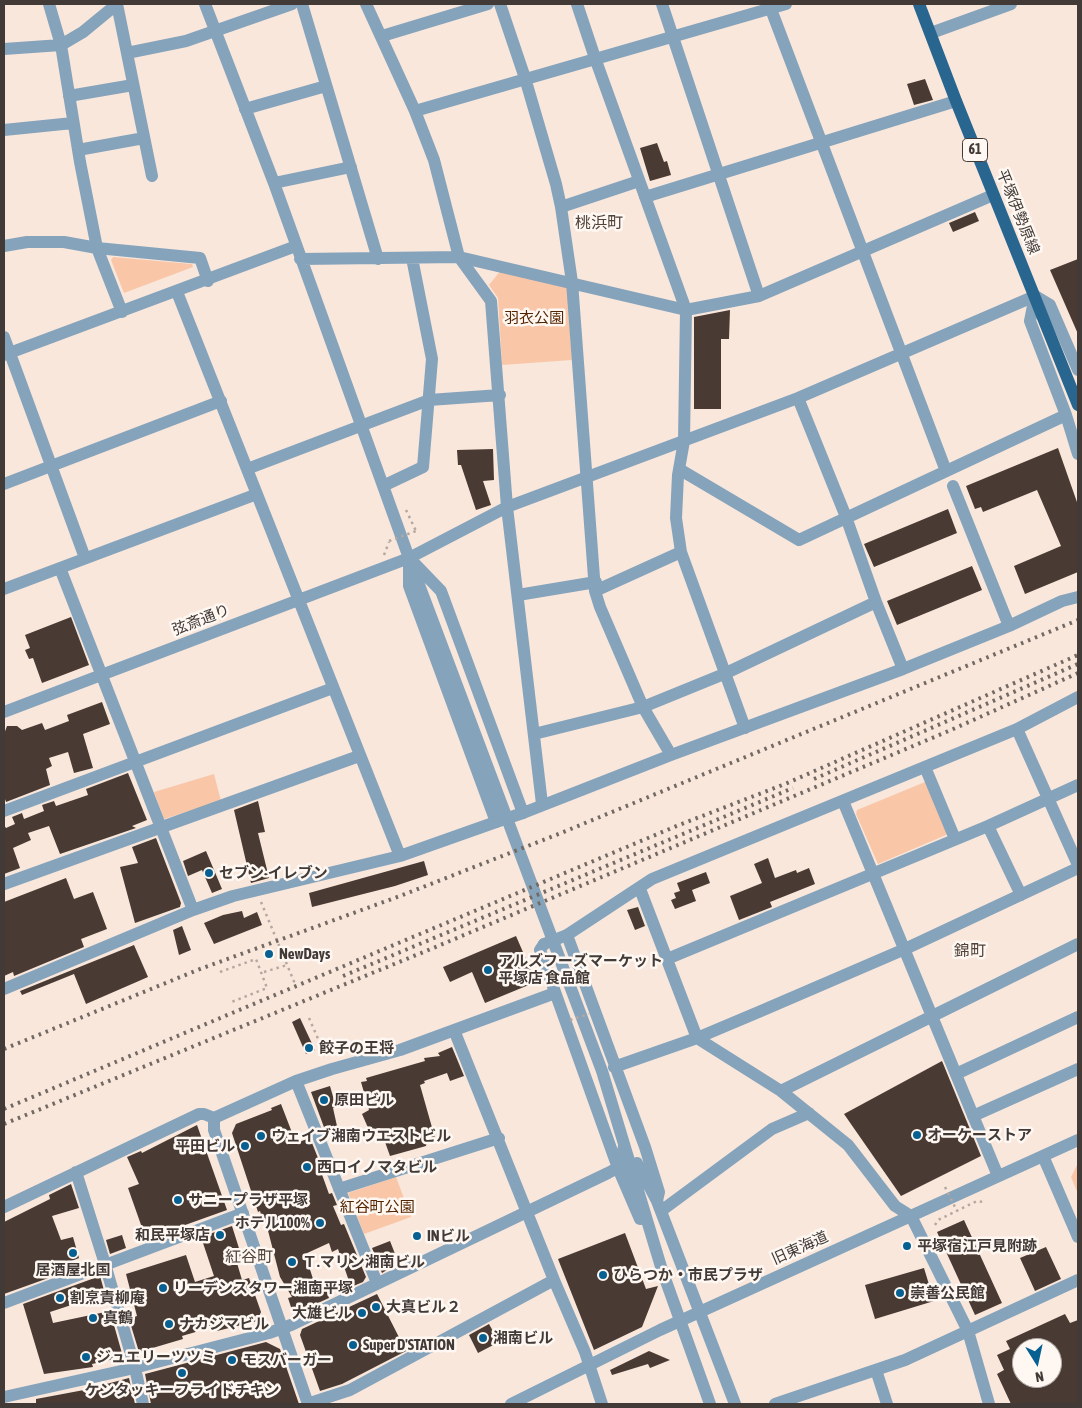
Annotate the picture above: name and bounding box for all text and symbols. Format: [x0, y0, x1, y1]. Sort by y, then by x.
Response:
road number: 61 [962, 138, 988, 162]
street label: 平塚伊勢原線 [993, 167, 1043, 257]
district label: 桃浜町 [575, 213, 623, 233]
park label: 羽衣公園 [504, 309, 564, 327]
street label: 弦斎通り [170, 601, 232, 639]
place label: セブン-イレブン [219, 864, 328, 882]
marker: セブン-イレブン [203, 867, 215, 879]
district label: 錦町 [954, 941, 986, 961]
place label: NewDays [279, 945, 330, 963]
marker: NewDays [263, 948, 275, 960]
place label: アルズフーズマーケット 平塚店 食品館 [498, 952, 663, 987]
marker: アルズフーズマーケット 平塚店 食品館 [482, 964, 494, 976]
place label: 餃子の王将 [319, 1039, 394, 1057]
marker: 餃子の王将 [303, 1042, 315, 1054]
place label: 原田ビル [334, 1091, 394, 1109]
marker: 原田ビル [318, 1094, 330, 1106]
place label: オーケーストア [927, 1126, 1032, 1144]
place label: ウェイブ湘南ウエストビル [271, 1127, 451, 1145]
marker: オーケーストア [911, 1129, 923, 1141]
marker: ウェイブ湘南ウエストビル [255, 1130, 267, 1142]
place label: 平田ビル [175, 1137, 235, 1155]
marker: 平田ビル [239, 1140, 251, 1152]
place label: 西口イノマタビル [317, 1158, 437, 1176]
marker: 西口イノマタビル [301, 1161, 313, 1173]
place label: サニープラザ平塚 [188, 1191, 308, 1209]
marker: サニープラザ平塚 [172, 1194, 184, 1206]
park label: 紅谷町公園 [340, 1198, 414, 1216]
place label: ホテル100% [235, 1214, 310, 1232]
marker: ホテル100% [314, 1217, 326, 1229]
place label: 和民平塚店 [135, 1226, 210, 1244]
place label: INビル [427, 1227, 470, 1245]
street label: 旧東海道 [769, 1228, 831, 1268]
marker: 和民平塚店 [214, 1229, 226, 1241]
marker: INビル [411, 1230, 423, 1242]
place label: 平塚宿江戸見附跡 [917, 1237, 1037, 1255]
marker: 平塚宿江戸見附跡 [901, 1240, 913, 1252]
marker: 居酒屋北国 [67, 1247, 79, 1259]
district label: 紅谷町 [225, 1247, 273, 1267]
place label: Ｔ.マリン湘南ビル [302, 1253, 425, 1271]
marker: Ｔ.マリン湘南ビル [286, 1256, 298, 1268]
place label: 居酒屋北国 [36, 1261, 110, 1279]
place label: ひらつか・市民プラザ [613, 1266, 763, 1284]
marker: ひらつか・市民プラザ [597, 1269, 609, 1281]
place label: リーデンスタワー湘南平塚 [173, 1279, 353, 1297]
marker: リーデンスタワー湘南平塚 [157, 1282, 169, 1294]
place label: 崇善公民館 [910, 1284, 985, 1302]
marker: 崇善公民館 [894, 1287, 906, 1299]
place label: 割烹責柳庵 [70, 1289, 145, 1307]
marker: 割烹責柳庵 [54, 1292, 66, 1304]
place label: 大真ビル２ [386, 1298, 461, 1316]
marker: 大真ビル２ [370, 1301, 382, 1313]
place label: 大雄ビル [292, 1304, 352, 1322]
marker: 大雄ビル [356, 1307, 368, 1319]
place label: 真鶴 [103, 1309, 133, 1327]
marker: 真鶴 [87, 1312, 99, 1324]
place label: ナカジマビル [179, 1315, 269, 1333]
marker: ナカジマビル [163, 1318, 175, 1330]
place label: 湘南ビル [493, 1329, 553, 1347]
marker: 湘南ビル [477, 1332, 489, 1344]
place label: Super D'STATION [363, 1336, 455, 1354]
north arrow [1012, 1338, 1062, 1388]
marker: Super D'STATION [347, 1339, 359, 1351]
place label: ジュエリーツツミ [96, 1348, 216, 1366]
marker: ジュエリーツツミ [80, 1351, 92, 1363]
place label: モスバーガー [242, 1351, 332, 1369]
marker: モスバーガー [226, 1354, 238, 1366]
marker: ケンタッキーフライドチキン [176, 1367, 188, 1379]
text: N [1034, 1368, 1045, 1385]
place label: ケンタッキーフライドチキン [85, 1381, 279, 1399]

